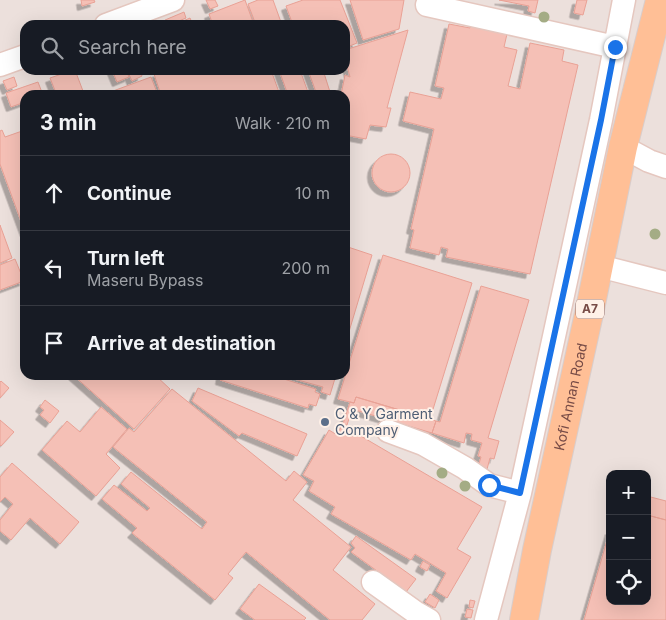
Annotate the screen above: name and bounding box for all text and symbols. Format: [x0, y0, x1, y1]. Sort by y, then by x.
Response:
search box [20, 20, 350, 75]
icon: search [38, 34, 66, 62]
text: Search here [78, 36, 187, 59]
route end [604, 36, 627, 59]
text: 3 min [40, 110, 96, 135]
text: Walk · 210 m [235, 113, 330, 133]
icon: ahead [40, 179, 68, 207]
text: Continue [87, 182, 172, 205]
text: 10 m [295, 183, 330, 203]
text: Turn left [87, 247, 165, 270]
icon: left [40, 254, 68, 282]
text: 200 m [282, 258, 330, 278]
text: Maseru Bypass [87, 270, 203, 290]
road number: A7 [576, 300, 604, 318]
icon: arrive [40, 329, 68, 357]
text: Arrive at destination [87, 332, 276, 355]
street label: Kofi Annan Road [550, 341, 590, 452]
place label: C & Y Garment Company [335, 405, 433, 438]
marker: C & Y Garment Company [319, 416, 331, 428]
map controls [606, 470, 651, 605]
button: + [606, 470, 651, 515]
route start [478, 474, 501, 497]
button: − [606, 515, 651, 560]
button: locate [606, 560, 651, 605]

